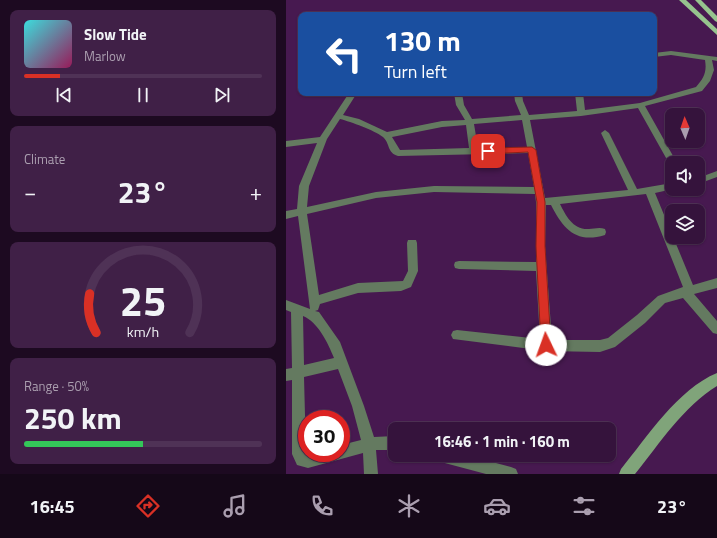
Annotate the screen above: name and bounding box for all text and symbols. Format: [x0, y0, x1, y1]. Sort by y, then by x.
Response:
text: 130 m [384, 19, 461, 62]
text: Slow Tide [84, 23, 147, 46]
icon: left [318, 28, 370, 80]
text: Marlow [84, 46, 126, 66]
text: Turn left [384, 58, 447, 85]
icon: previous [53, 84, 75, 106]
icon: pause [132, 84, 154, 106]
icon: next [211, 84, 233, 106]
north arrow [665, 108, 705, 148]
map controls [665, 108, 705, 244]
pin [471, 134, 505, 168]
icon: arrive [477, 140, 499, 162]
text: Climate [24, 149, 65, 169]
button: sound [665, 156, 705, 196]
text: 23° [118, 169, 168, 215]
text: − [24, 175, 36, 209]
text: + [250, 175, 262, 209]
button: layers [665, 204, 705, 244]
text: 25 [120, 269, 166, 332]
text: km/h [127, 321, 159, 343]
position arrow [525, 324, 567, 366]
text: Range · 50% [24, 376, 89, 396]
text: 250 km [24, 395, 122, 441]
speed limit sign: 30 [298, 410, 350, 462]
text: 16:46 · 1 min · 160 m [434, 430, 570, 453]
icon: directions [134, 492, 162, 520]
icon: music [221, 492, 249, 520]
icon: phone [308, 492, 336, 520]
icon: climate [395, 492, 423, 520]
icon: car [483, 492, 511, 520]
icon: filters [570, 492, 598, 520]
text: 16:45 [30, 493, 75, 520]
text: 23° [657, 493, 687, 520]

